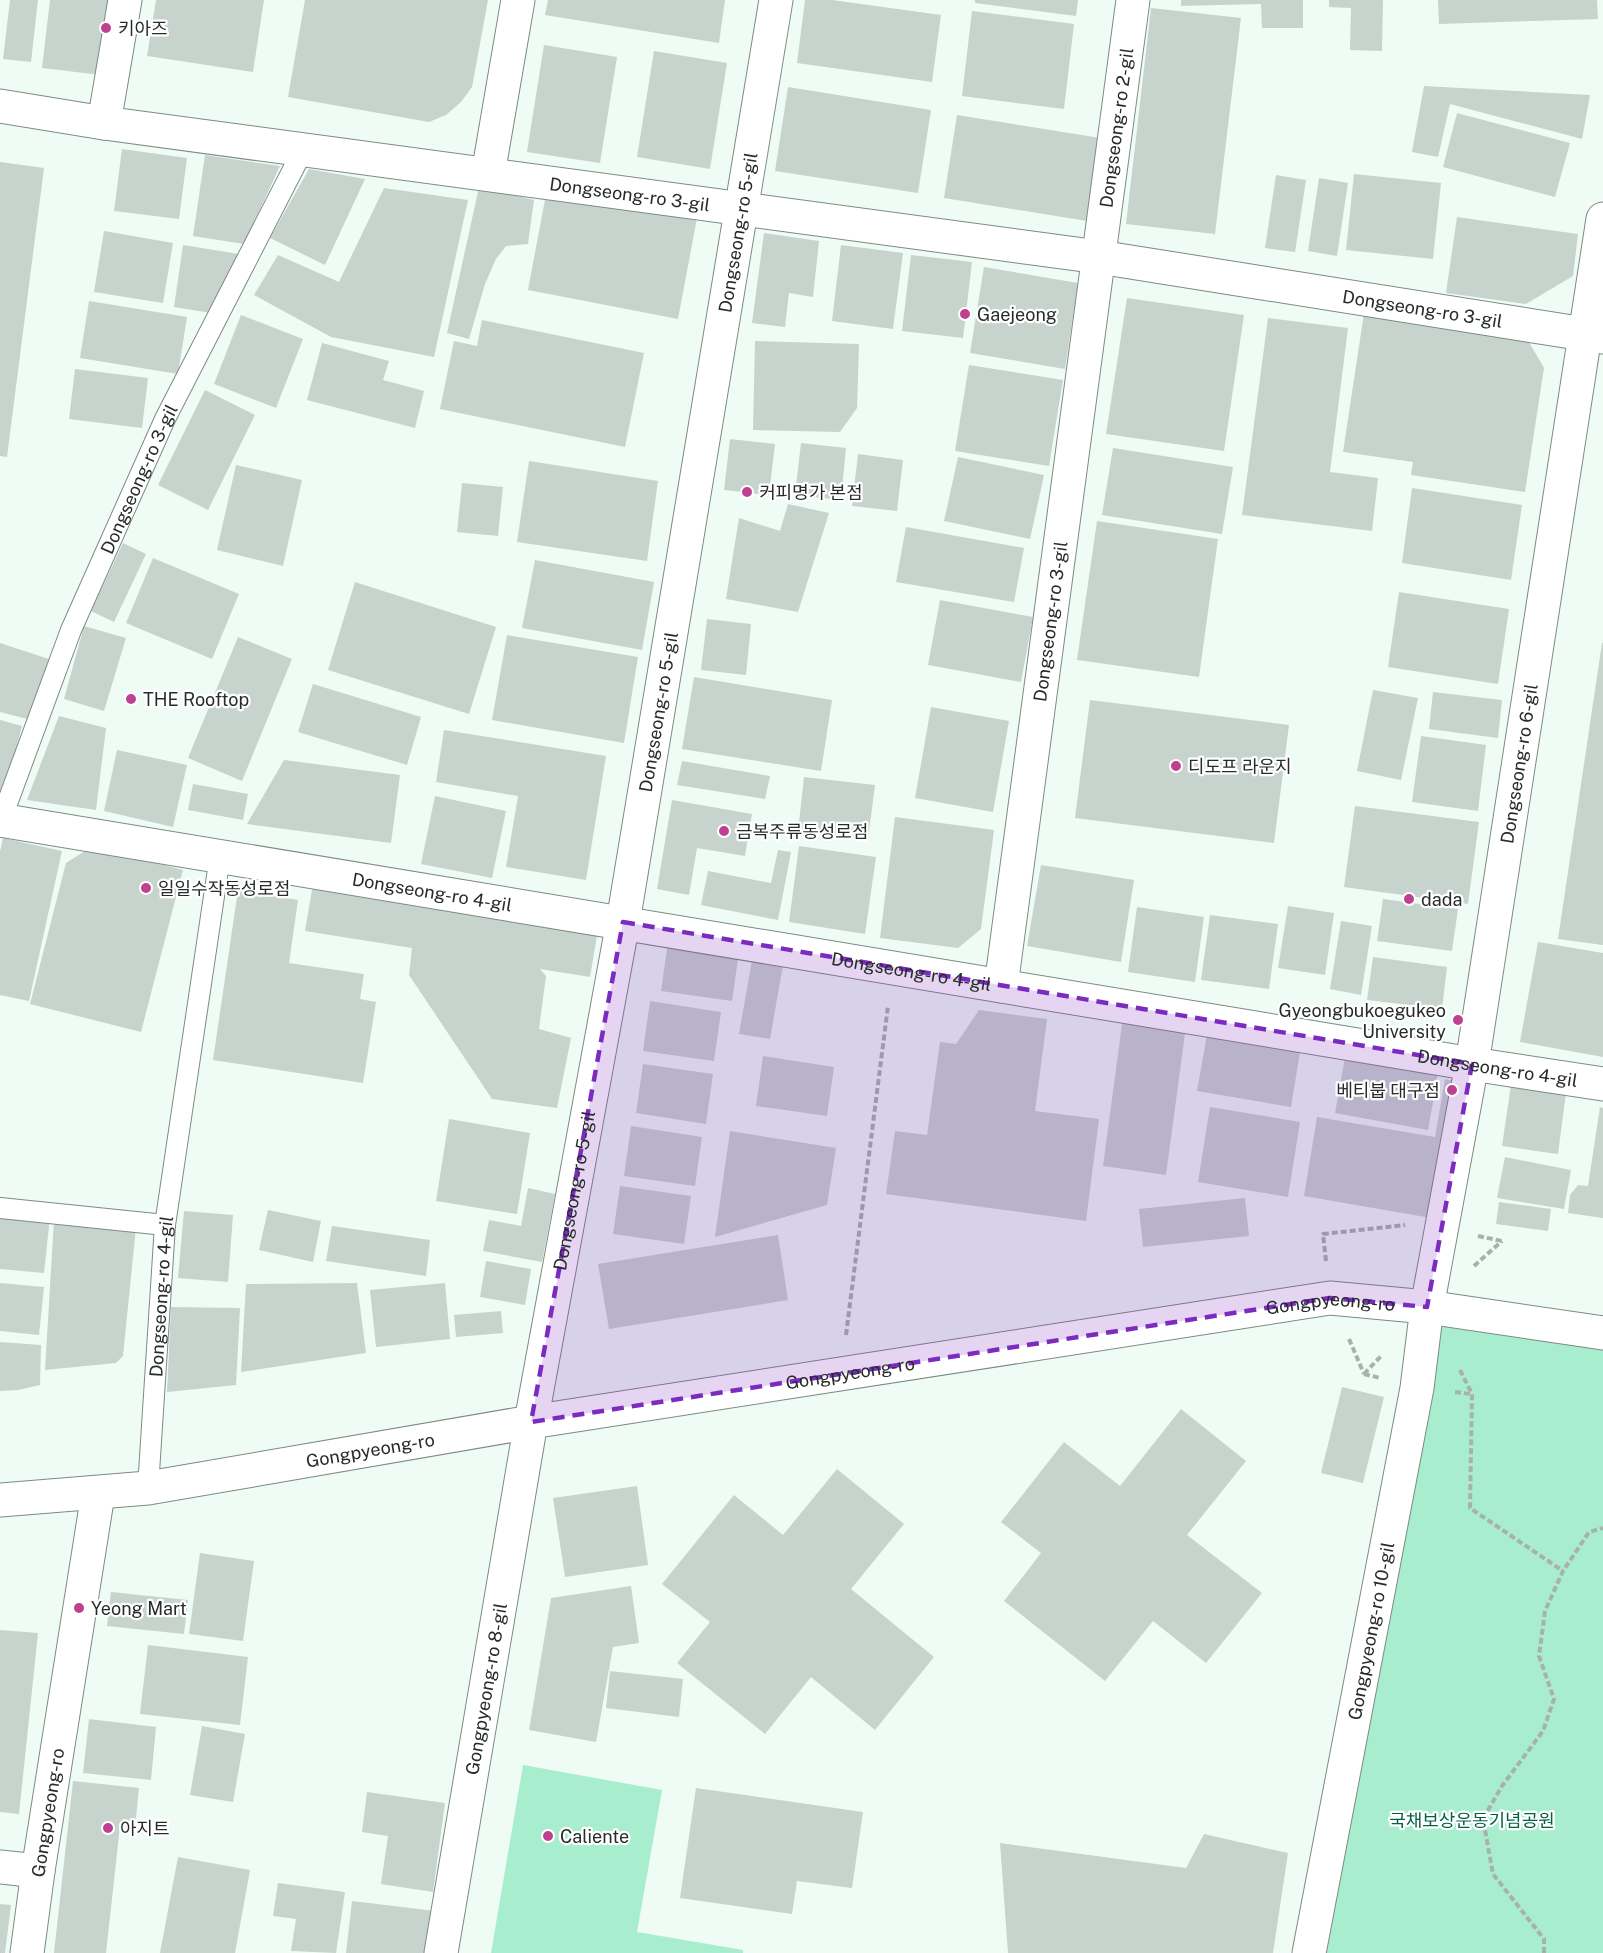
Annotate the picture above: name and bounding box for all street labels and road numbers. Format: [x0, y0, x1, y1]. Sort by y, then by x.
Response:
street label: Dongseong-ro 2-gil [1095, 46, 1137, 209]
street label: Dongseong-ro 5-gil [714, 151, 761, 314]
street label: Dongseong-ro 3-gil [548, 173, 711, 215]
street label: Dongseong-ro 3-gil [1341, 285, 1504, 331]
street label: Dongseong-ro 3-gil [96, 400, 181, 557]
street label: Dongseong-ro 3-gil [1029, 540, 1071, 703]
street label: Dongseong-ro 5-gil [634, 630, 681, 793]
street label: Dongseong-ro 6-gil [1496, 682, 1541, 845]
street label: Dongseong-ro 4-gil [351, 868, 514, 915]
street label: Dongseong-ro 4-gil [830, 948, 993, 995]
street label: Dongseong-ro 4-gil [1416, 1045, 1579, 1091]
street label: Dongseong-ro 5-gil [549, 1109, 599, 1272]
street label: Dongseong-ro 4-gil [145, 1214, 177, 1378]
street label: Gongpyeong-ro [1264, 1288, 1396, 1318]
street label: Gongpyeong-ro [784, 1352, 916, 1393]
street label: Gongpyeong-ro [304, 1428, 436, 1471]
street label: Gongpyeong-ro 10-gil [1343, 1540, 1398, 1722]
street label: Gongpyeong-ro 8-gil [461, 1601, 511, 1776]
street label: Gongpyeong-ro [27, 1747, 68, 1878]

